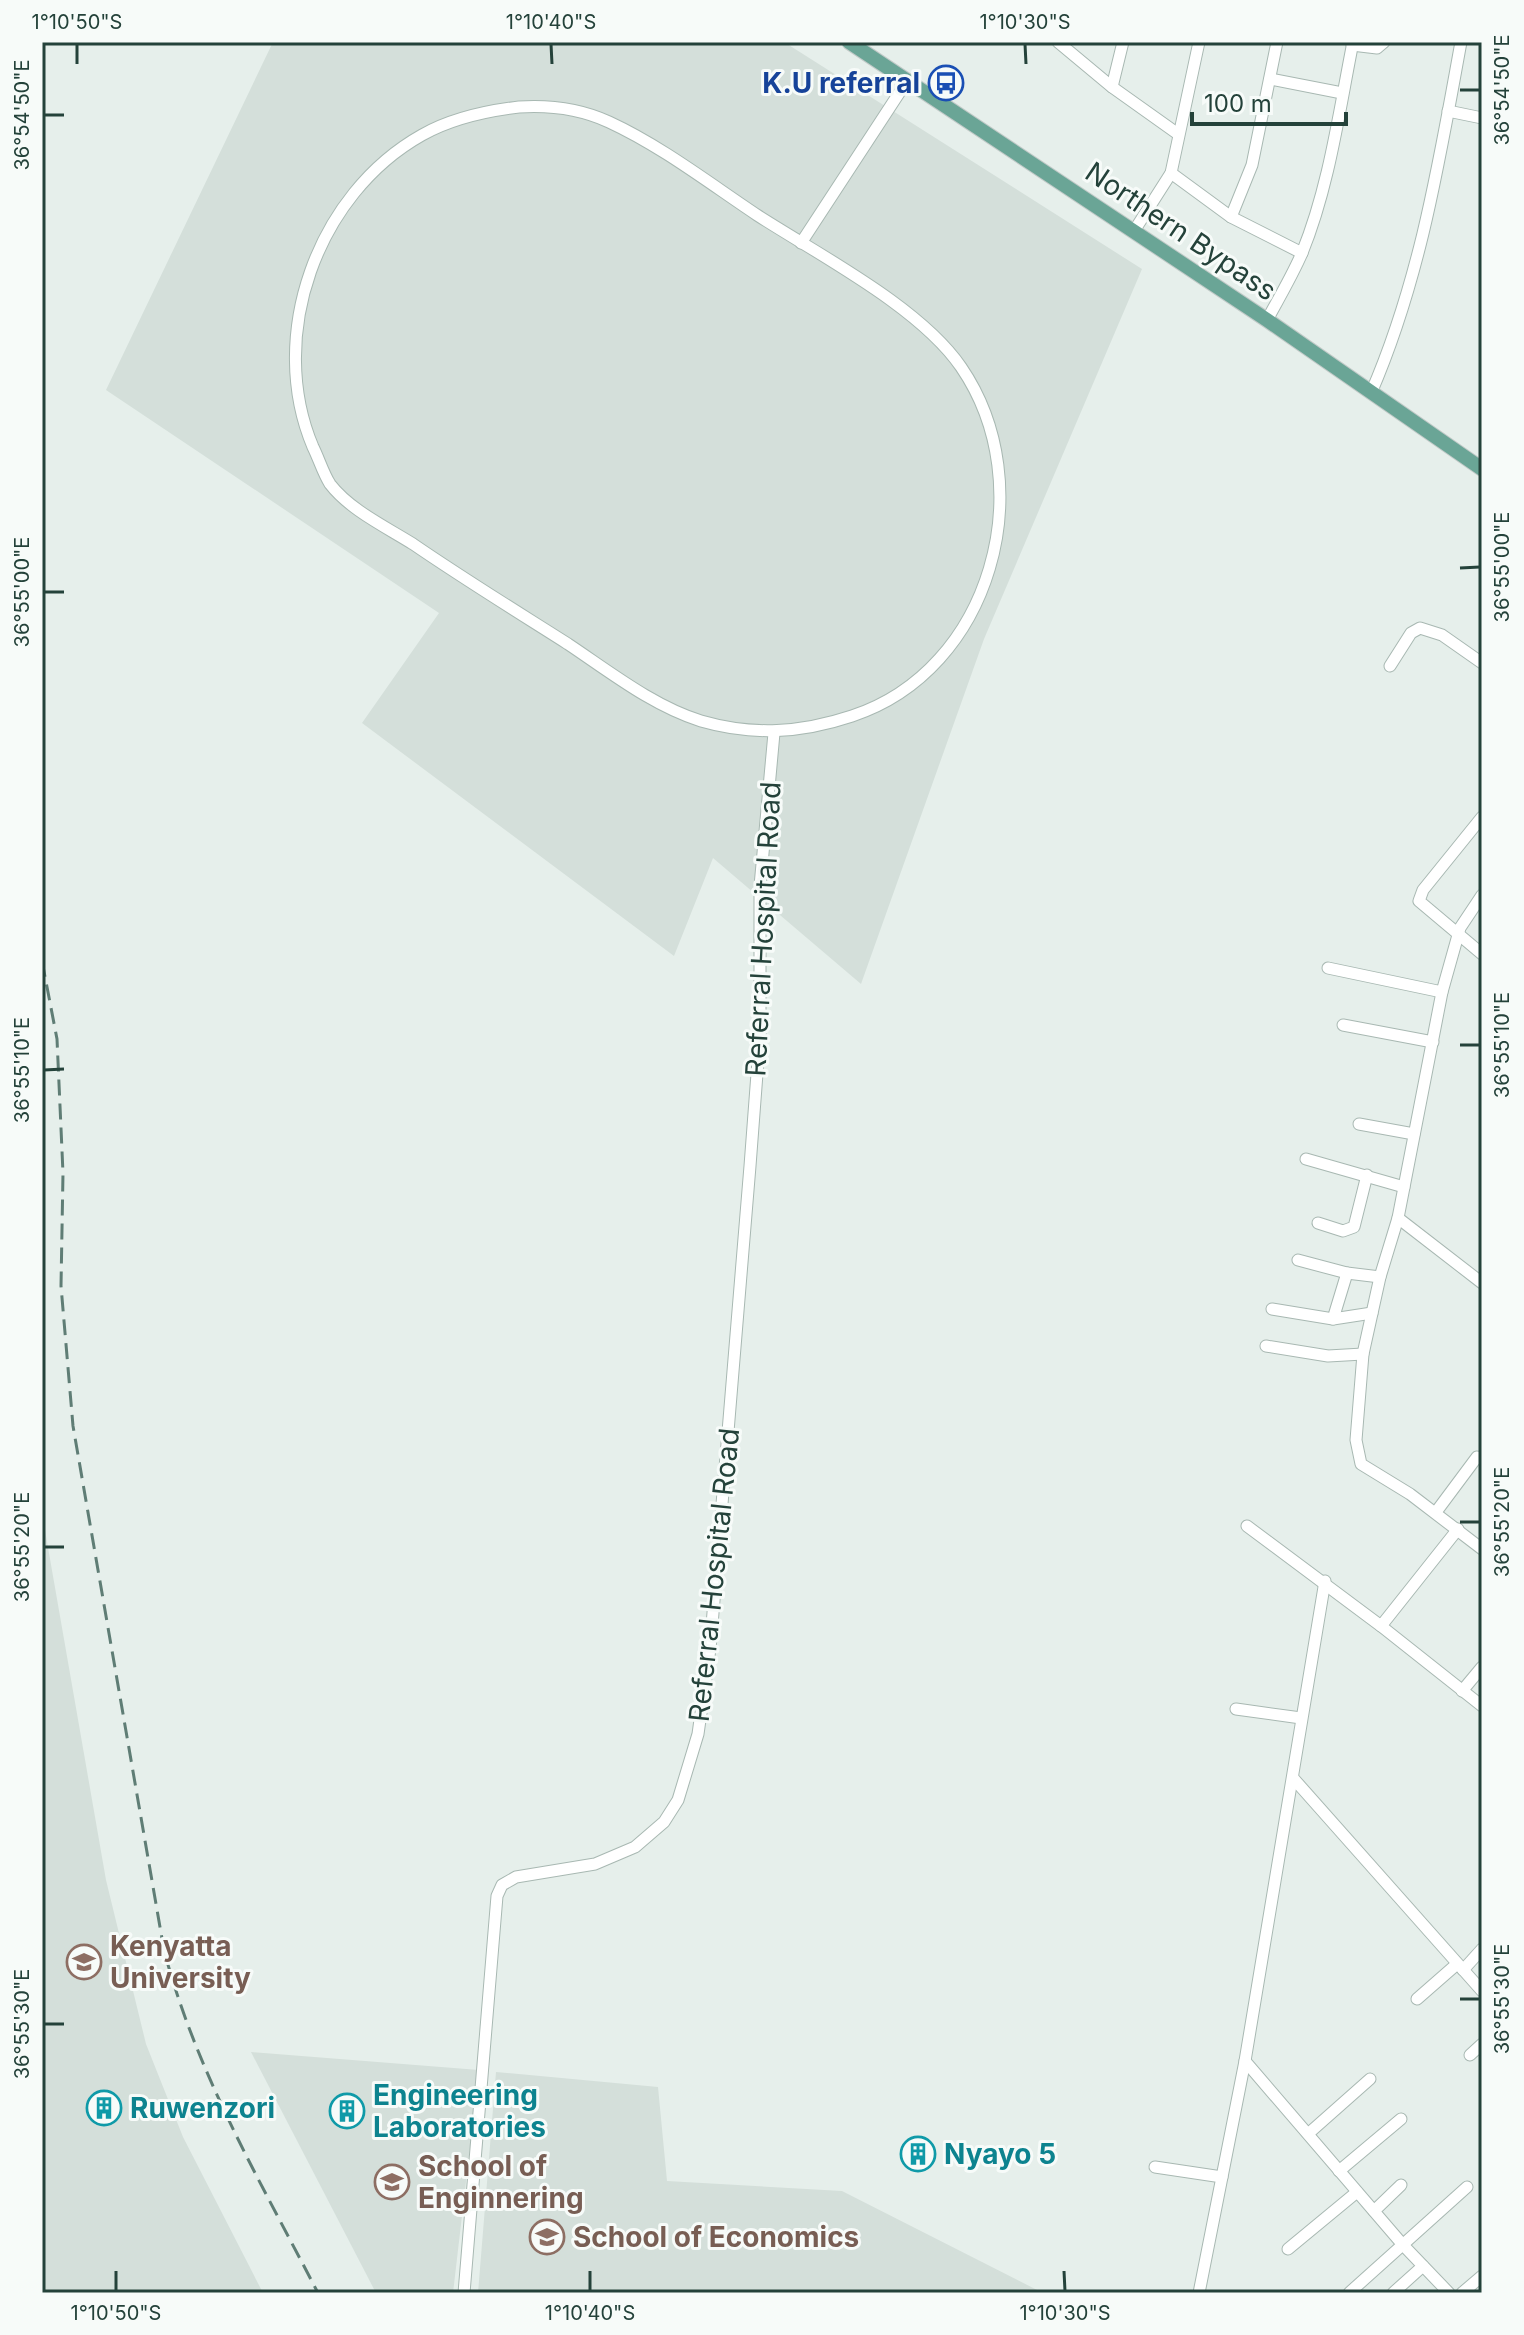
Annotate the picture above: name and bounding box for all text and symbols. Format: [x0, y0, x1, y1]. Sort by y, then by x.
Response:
text: 1°10'50"S [32, 10, 122, 34]
text: 1°10'40"S [506, 10, 596, 34]
text: 1°10'30"S [979, 10, 1071, 34]
text: 36°54'50"E [1490, 34, 1514, 146]
text: 36°54'50"E [10, 59, 34, 171]
bus stop icon: K.U referral [927, 64, 965, 102]
place label: K.U referral [762, 66, 920, 100]
scale bar [1192, 76, 1346, 126]
text: 100 m [1204, 89, 1272, 118]
street label: Northern Bypass [1079, 155, 1283, 307]
text: 36°55'00"E [1490, 512, 1514, 622]
text: 36°55'00"E [10, 537, 34, 647]
street label: Referral Hospital Road [738, 781, 788, 1077]
text: 36°55'10"E [1490, 992, 1514, 1098]
text: 36°55'10"E [10, 1017, 34, 1123]
street label: Referral Hospital Road [682, 1426, 746, 1724]
text: 36°55'20"E [1490, 1467, 1514, 1577]
text: 36°55'20"E [10, 1492, 34, 1602]
place label: Kenyatta University [110, 1929, 251, 1995]
school or university icon: Kenyatta University [65, 1943, 103, 1981]
text: 36°55'30"E [1490, 1944, 1514, 2054]
text: 36°55'30"E [10, 1969, 34, 2079]
place label: Engineering Laboratories [373, 2078, 546, 2144]
building icon: Ruwenzori [85, 2089, 123, 2127]
place label: Ruwenzori [130, 2091, 275, 2125]
building icon: Engineering Laboratories [328, 2092, 366, 2130]
building icon: Nyayo 5 [899, 2135, 937, 2173]
place label: Nyayo 5 [944, 2137, 1056, 2171]
place label: School of Enginnering [418, 2149, 584, 2215]
school or university icon: School of Enginnering [373, 2163, 411, 2201]
school or university icon: School of Economics [528, 2218, 566, 2256]
place label: School of Economics [573, 2220, 859, 2254]
text: 1°10'50"S [71, 2301, 161, 2325]
text: 1°10'40"S [545, 2301, 635, 2325]
text: 1°10'30"S [1019, 2301, 1111, 2325]

